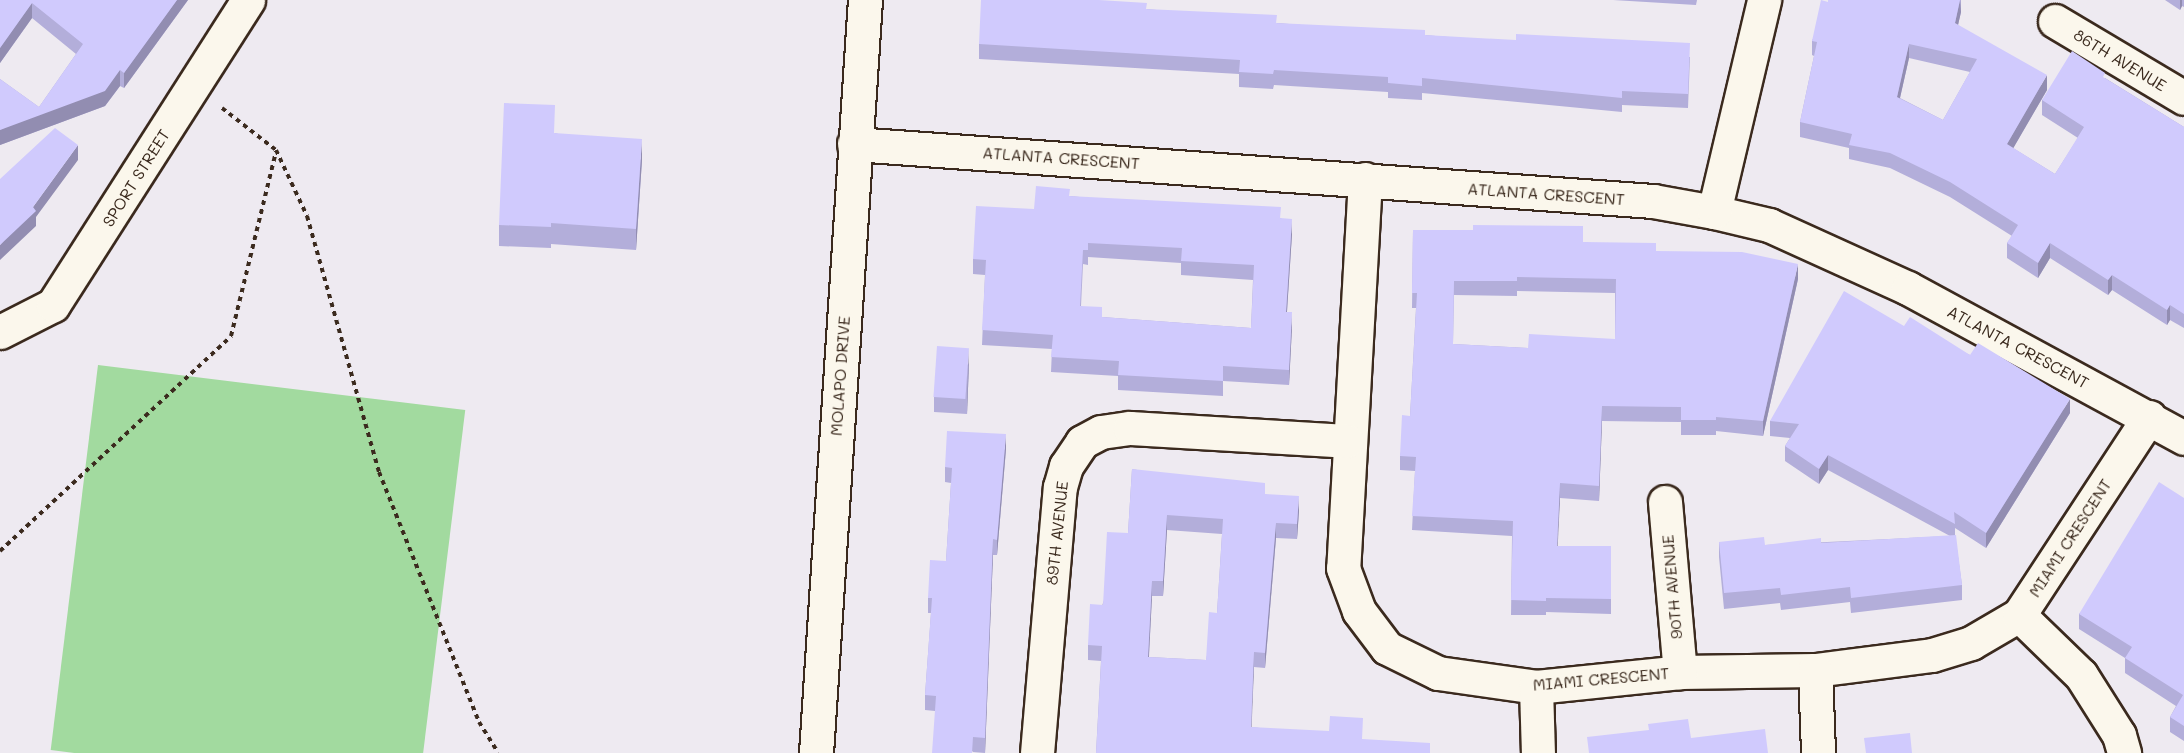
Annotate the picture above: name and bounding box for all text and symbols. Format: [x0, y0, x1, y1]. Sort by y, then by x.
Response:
street label: 86TH AVENUE [2070, 25, 2170, 95]
street label: SPORT STREET [98, 126, 174, 230]
street label: ATLANTA CRESCENT [982, 143, 1140, 173]
street label: ATLANTA CRESCENT [1467, 179, 1625, 209]
street label: ATLANTA CRESCENT [1944, 302, 2092, 392]
street label: MOLAPO DRIVE [826, 315, 854, 437]
street label: MIAMI CRESCENT [2025, 475, 2115, 601]
street label: 89TH AVENUE [1042, 480, 1072, 586]
street label: 90TH AVENUE [1658, 534, 1686, 640]
street label: MIAMI CRESCENT [1532, 663, 1670, 695]

